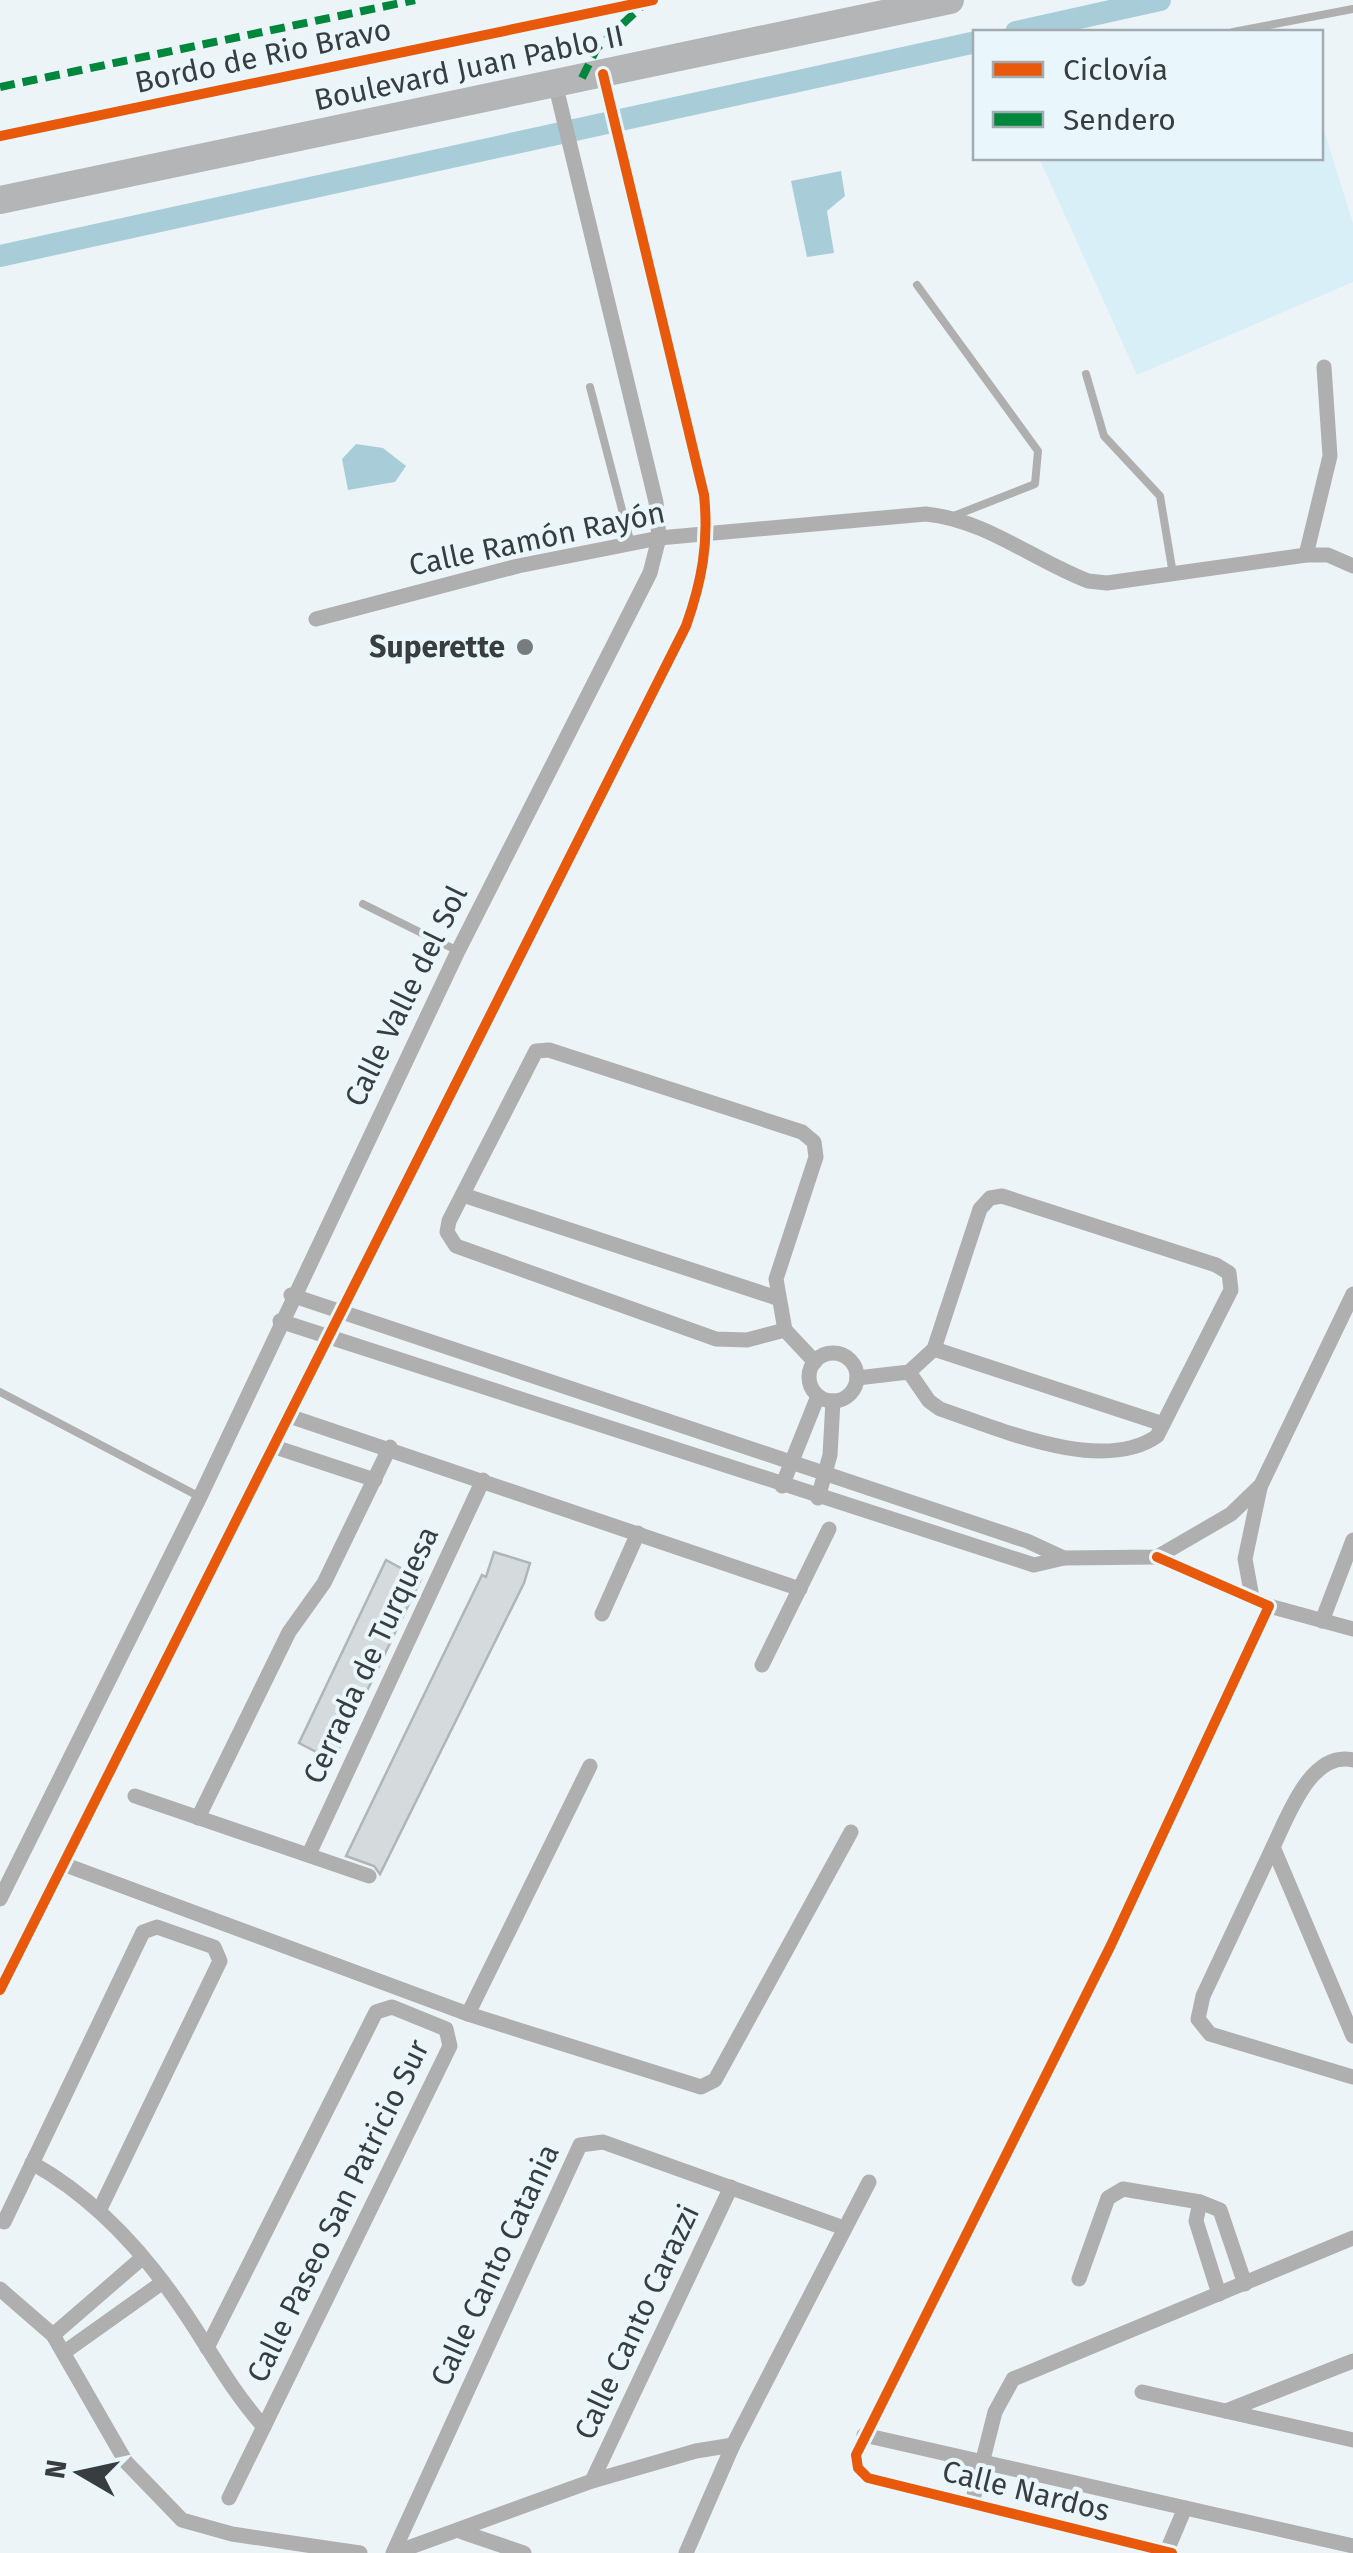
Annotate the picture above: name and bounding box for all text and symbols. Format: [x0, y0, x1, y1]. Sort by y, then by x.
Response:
street label: Bordo de Rio Bravo [132, 11, 394, 101]
street label: Boulevard Juan Pablo II [311, 18, 627, 118]
legend [973, 30, 1323, 160]
text: Ciclovía [1063, 52, 1168, 88]
text: Sendero [1063, 102, 1176, 138]
street label: Calle Ramón Rayón [406, 494, 668, 584]
place label: Superette [369, 629, 505, 665]
marker: Superette [514, 636, 536, 658]
street label: Calle Valle del Sol [337, 880, 475, 1112]
street label: Cerrada de Turquesa [296, 1521, 446, 1789]
street label: Calle Paseo San Patricio Sur [239, 2033, 437, 2388]
street label: Calle Canto Catania [423, 2138, 567, 2392]
street label: Calle Canto Carazzi [567, 2199, 707, 2445]
north arrow [30, 2423, 130, 2523]
street label: Calle Nardos [939, 2453, 1113, 2529]
text: N [38, 2457, 74, 2481]

